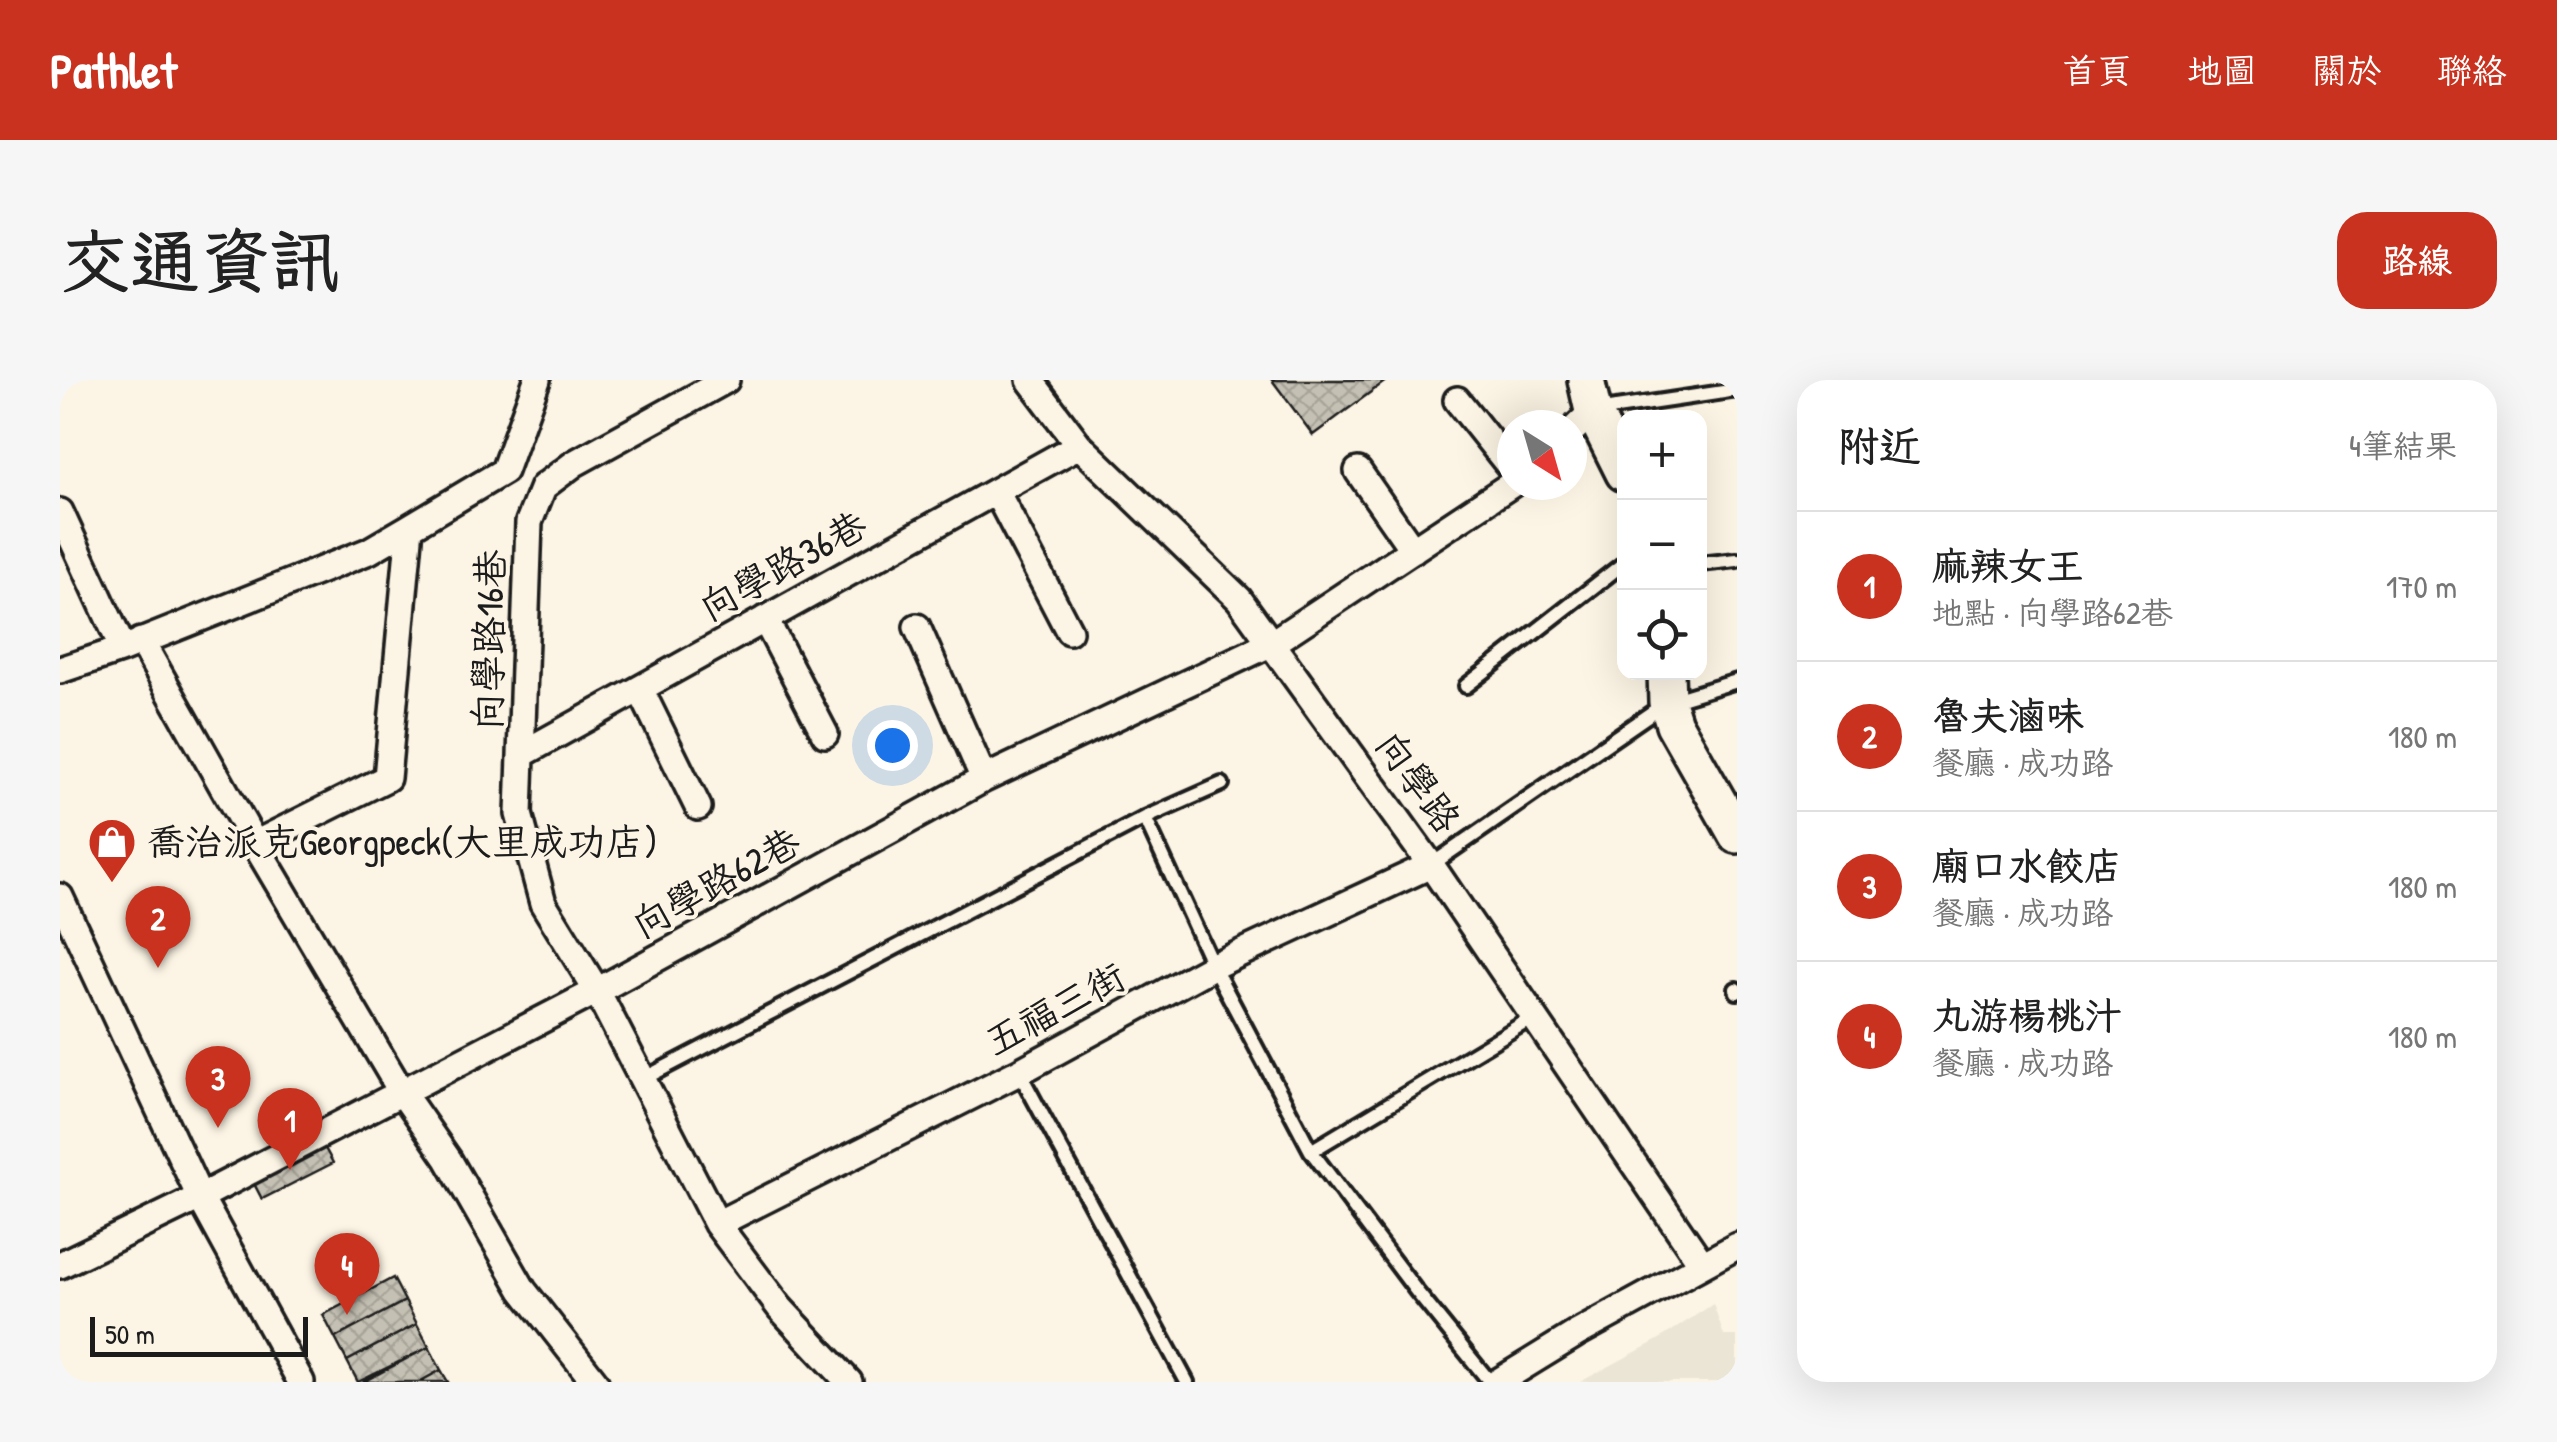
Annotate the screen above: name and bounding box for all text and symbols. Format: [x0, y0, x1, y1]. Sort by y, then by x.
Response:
text: Pathlet [50, 38, 177, 103]
text: 首頁 [2062, 47, 2132, 94]
text: 地圖 [2187, 47, 2257, 94]
text: 關於 [2312, 47, 2382, 94]
text: 聯絡 [2437, 47, 2507, 94]
button: 路線 [2337, 212, 2497, 309]
text: 交通資訊 [60, 213, 340, 308]
north arrow [1497, 410, 1587, 500]
map controls [1617, 410, 1707, 680]
button: + [1617, 410, 1707, 500]
text: 附近 [1837, 417, 1921, 474]
text: 4筆結果 [2349, 424, 2457, 467]
street label: 向學路36巷 [689, 498, 876, 633]
button: − [1617, 500, 1707, 590]
text: 麻辣女王 [1932, 539, 2084, 591]
street label: 向學路16巷 [460, 549, 516, 731]
text: 1 [1864, 565, 1875, 608]
text: 170 m [2386, 565, 2457, 608]
button: locate [1617, 590, 1707, 680]
text: 地點 · 向學路62巷 [1932, 591, 2173, 634]
text: 魯夫滷味 [1932, 689, 2084, 741]
text: 2 [1862, 715, 1877, 758]
text: 180 m [2388, 715, 2457, 758]
your location [867, 720, 918, 771]
street label: 向學路 [1364, 720, 1473, 843]
text: 餐廳 · 成功路 [1932, 741, 2113, 784]
place label: 喬治派克Georgpeck(大里成功店) [147, 815, 658, 867]
street label: 向學路62巷 [622, 815, 809, 950]
shop icon: 喬治派克Georgpeck(大里成功店) [86, 816, 138, 884]
text: 廟口水餃店 [1932, 839, 2122, 891]
text: 3 [1862, 865, 1877, 908]
text: 180 m [2388, 865, 2457, 908]
pin: 2 [126, 886, 190, 968]
text: 餐廳 · 成功路 [1932, 891, 2113, 934]
street label: 五福三街 [975, 949, 1134, 1067]
text: 丸游楊桃汁 [1932, 989, 2122, 1041]
text: 4 [1863, 1015, 1876, 1058]
text: 180 m [2388, 1015, 2457, 1058]
text: 餐廳 · 成功路 [1932, 1041, 2113, 1084]
pin: 3 [186, 1046, 250, 1128]
pin: 1 [258, 1088, 322, 1170]
pin: 4 [314, 1232, 380, 1315]
scale bar [90, 1312, 308, 1356]
text: 50 m [105, 1315, 155, 1353]

